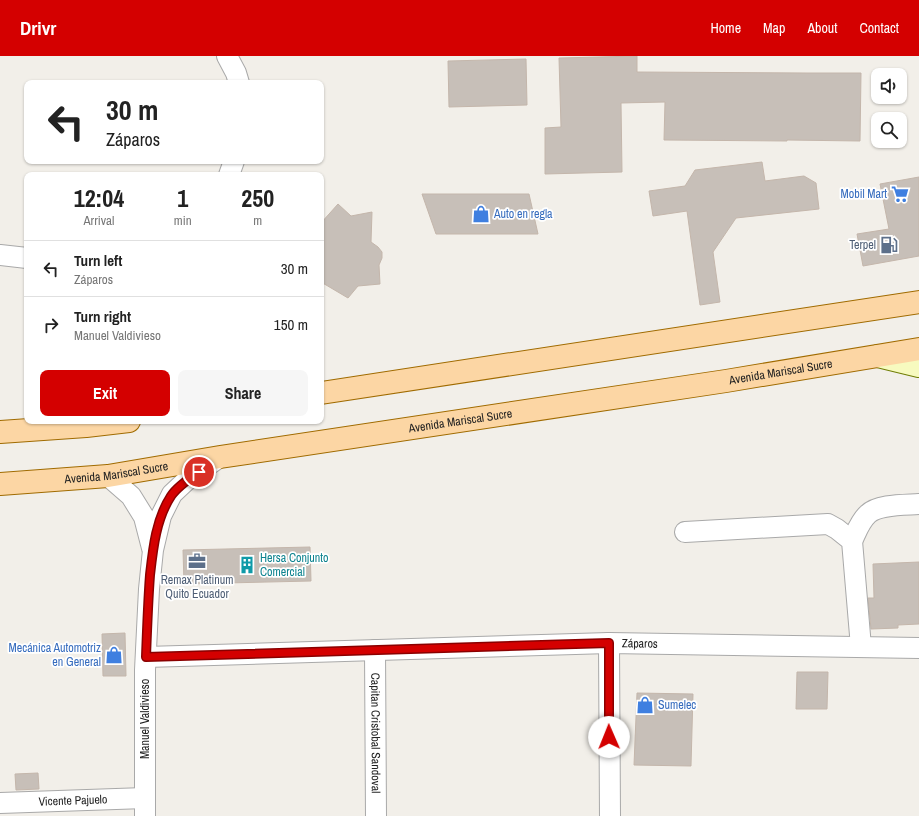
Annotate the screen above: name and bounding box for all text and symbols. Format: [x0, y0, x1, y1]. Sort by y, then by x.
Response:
text: Drivr [20, 15, 56, 41]
text: Home [710, 19, 741, 37]
text: Map [763, 19, 785, 37]
text: About [807, 19, 837, 37]
text: Contact [859, 19, 899, 37]
map controls [871, 68, 907, 148]
button: sound [871, 68, 907, 104]
text: 30 m [106, 91, 158, 129]
icon: left [40, 96, 92, 148]
button: search [871, 112, 907, 148]
text: Záparos [106, 127, 160, 152]
text: 12:04 [74, 182, 124, 214]
text: 1 [177, 182, 188, 214]
text: 250 [241, 182, 274, 214]
supermarket icon: Mobil Mart [890, 184, 910, 204]
place label: Mobil Mart [841, 186, 887, 202]
shop icon: Auto en regla [471, 204, 491, 224]
place label: Auto en regla [493, 206, 553, 222]
text: Arrival [84, 212, 114, 229]
text: min [174, 212, 192, 229]
text: m [253, 212, 262, 229]
fuel station icon: Terpel [879, 235, 899, 255]
place label: Terpel [849, 237, 876, 253]
text: Turn left [74, 250, 122, 271]
icon: left [40, 258, 62, 280]
text: 30 m [281, 258, 308, 279]
text: Záparos [74, 271, 113, 288]
text: Turn right [74, 306, 131, 327]
icon: right [40, 314, 62, 336]
text: 150 m [274, 314, 308, 335]
text: Manuel Valdivieso [74, 327, 161, 344]
street label: Avenida Mariscal Sucre [727, 355, 834, 389]
button: Exit [40, 370, 170, 416]
button: Share [178, 370, 308, 416]
street label: Avenida Mariscal Sucre [407, 405, 513, 437]
pin [182, 455, 216, 489]
street label: Avenida Mariscal Sucre [63, 458, 169, 487]
icon: arrive [188, 461, 210, 483]
place label: Hersa Conjunto Comercial [260, 550, 328, 580]
office icon: Remax Platinum Quito Ecuador [187, 551, 207, 571]
building icon: Hersa Conjunto Comercial [237, 555, 257, 575]
place label: Remax Platinum Quito Ecuador [161, 572, 233, 602]
street label: Záparos [622, 635, 658, 652]
place label: Mecánica Automotriz en General [9, 640, 101, 670]
shop icon: Mecánica Automotriz en General [104, 645, 124, 665]
street label: Capitan Cristobal Sandoval [367, 673, 384, 793]
street label: Manuel Valdivieso [137, 679, 153, 759]
shop icon: Sumelec [635, 695, 655, 715]
place label: Sumelec [658, 697, 696, 713]
position arrow [588, 716, 630, 758]
street label: Vicente Pajuelo [38, 791, 108, 810]

